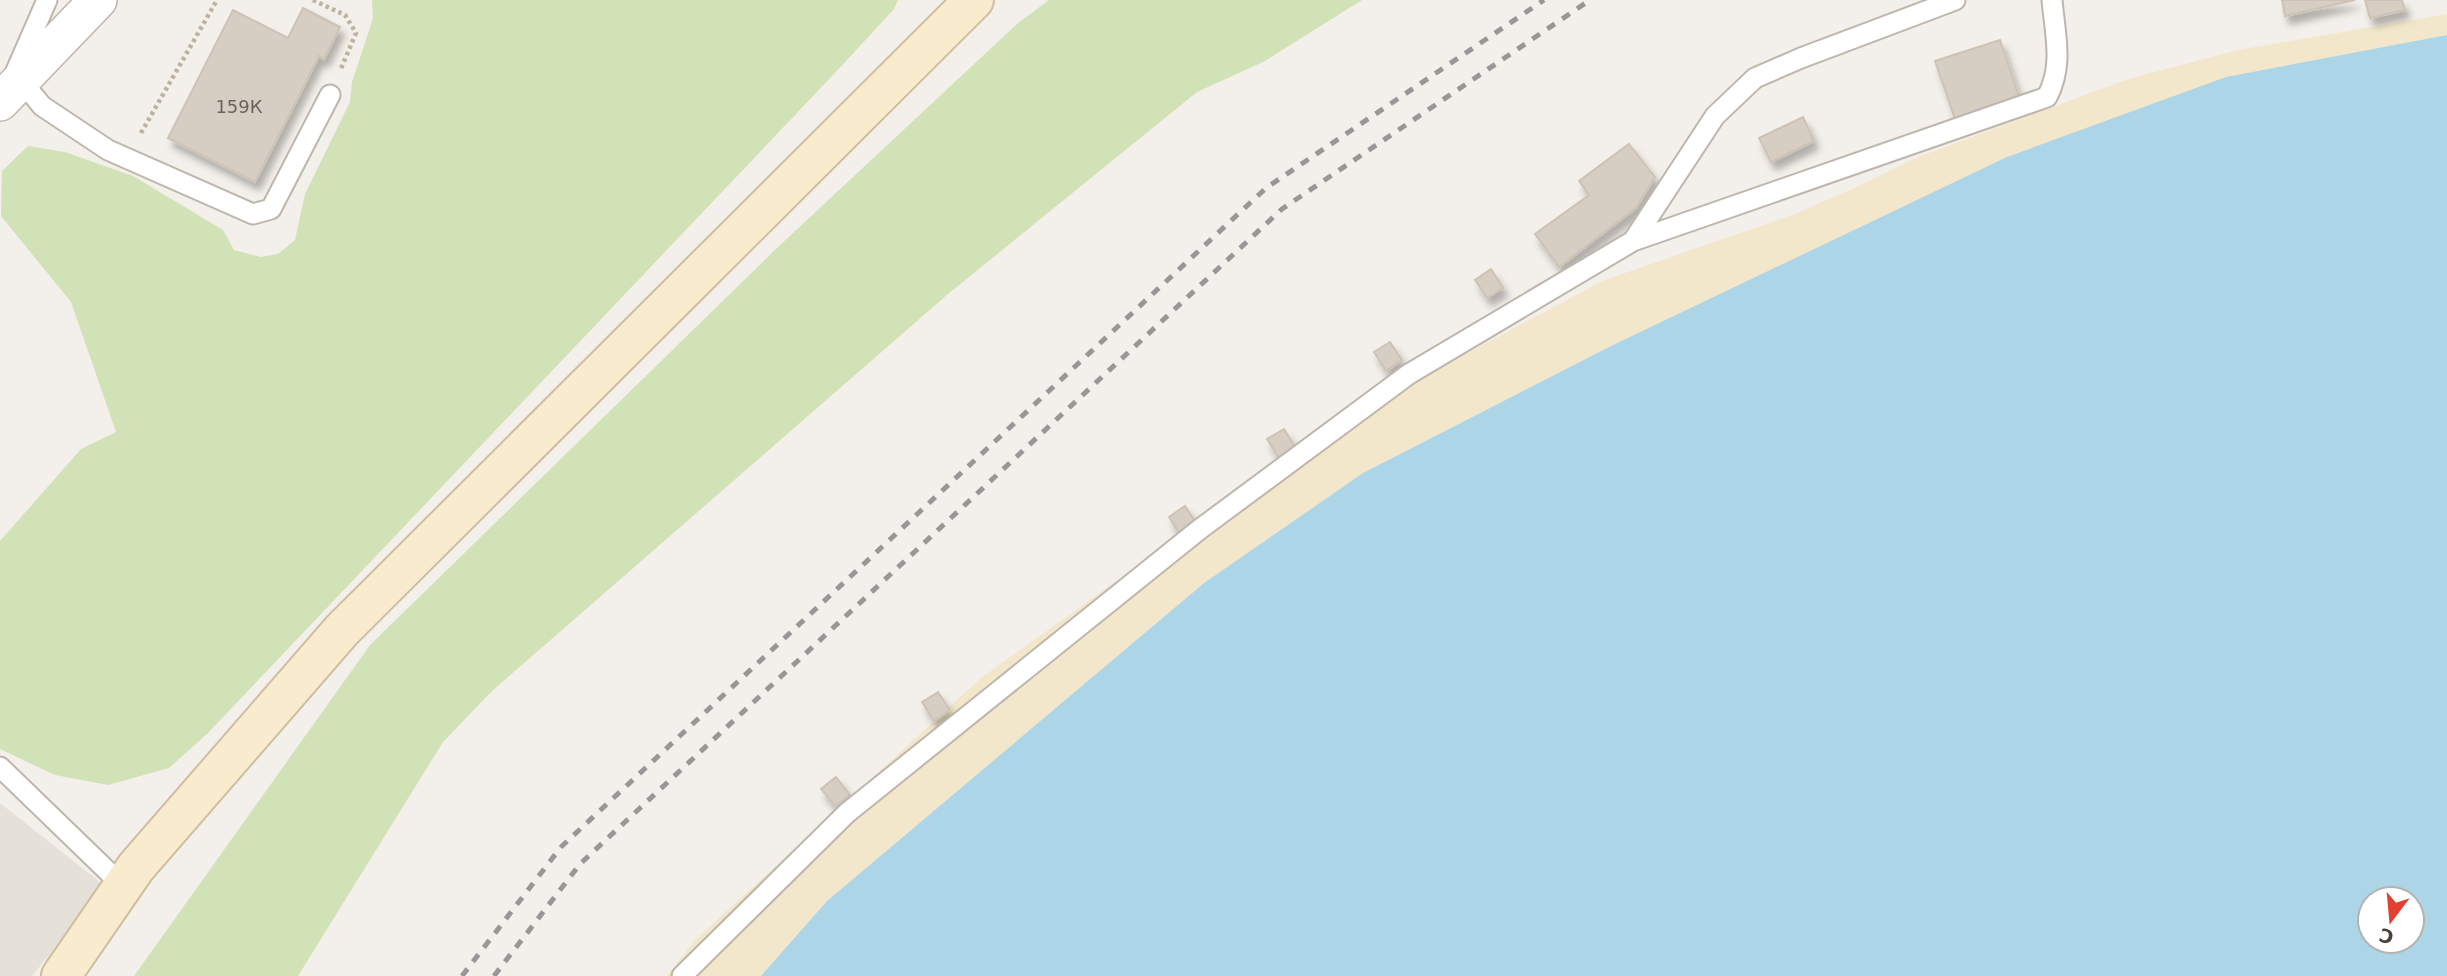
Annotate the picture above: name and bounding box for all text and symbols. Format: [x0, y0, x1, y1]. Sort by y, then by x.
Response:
house number: 159К [215, 96, 263, 117]
north arrow [2356, 885, 2426, 955]
text: С [2377, 924, 2396, 949]

